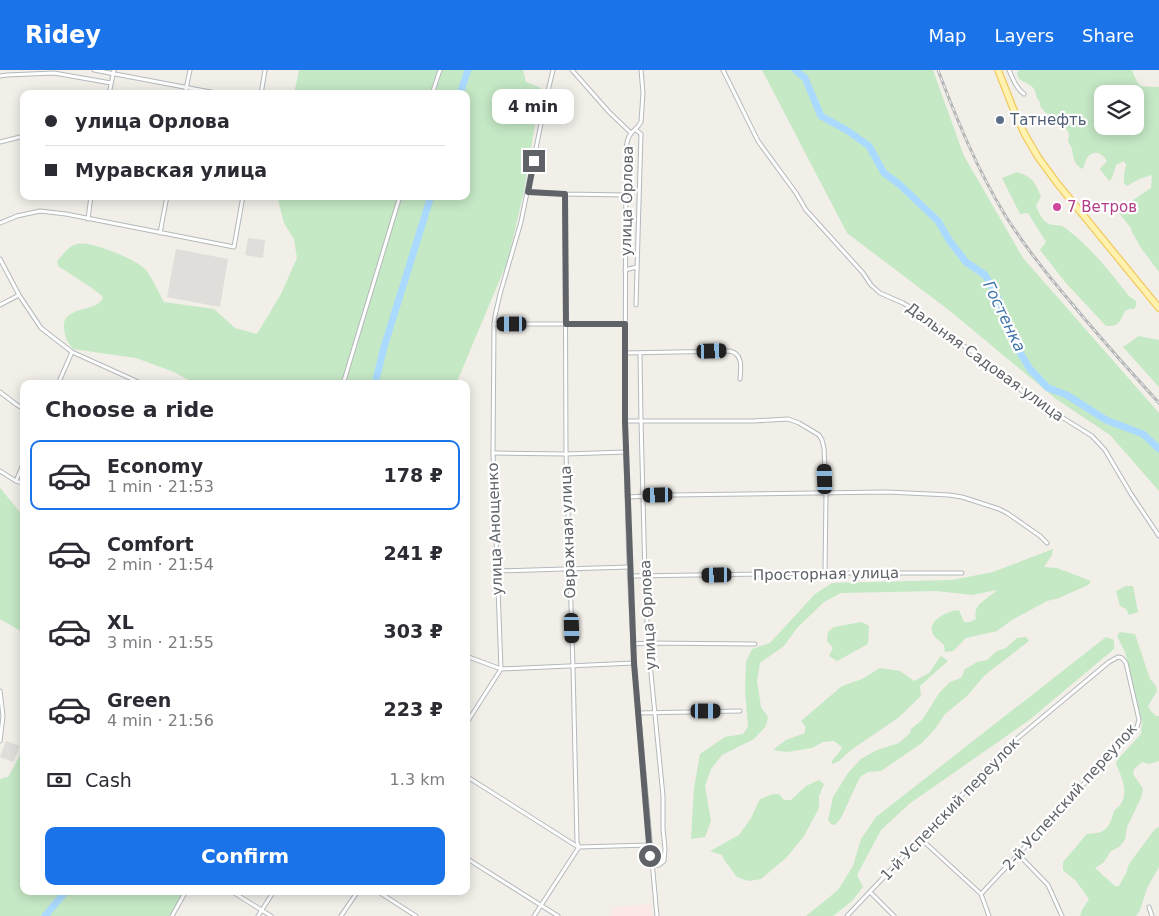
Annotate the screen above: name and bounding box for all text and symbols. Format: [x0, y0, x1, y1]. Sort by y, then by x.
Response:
text: Ridey [25, 21, 101, 49]
text: Map [928, 25, 966, 46]
text: Layers [994, 25, 1054, 46]
text: Share [1082, 25, 1134, 46]
map controls [1094, 85, 1144, 135]
button: layers [1094, 85, 1144, 135]
callout: 4 min [493, 88, 575, 124]
text: 4 min [508, 97, 558, 116]
text: улица Орлова [75, 110, 230, 132]
place label: Татнефть [1009, 111, 1087, 129]
marker: Татнефть [994, 114, 1006, 126]
street label: улица Орлова [617, 146, 637, 256]
route end [523, 150, 545, 172]
text: Муравская улица [75, 159, 267, 181]
place label: 7 Ветров [1067, 198, 1137, 216]
marker: 7 Ветров [1051, 201, 1063, 213]
water label: Гостенка [979, 278, 1030, 355]
street label: Дальняя Садовая улица [903, 299, 1067, 425]
car [497, 317, 527, 332]
car [696, 343, 727, 359]
text: Choose a ride [45, 397, 214, 422]
icon: car [47, 453, 92, 498]
text: Economy [107, 455, 203, 477]
street label: улица Анощенко [484, 462, 506, 596]
text: 178 ₽ [384, 464, 443, 486]
car [816, 464, 833, 494]
street label: Овражная улица [557, 465, 579, 599]
text: 1 min · 21:53 [107, 477, 214, 496]
car [642, 487, 673, 503]
icon: car [47, 531, 92, 576]
text: Comfort [107, 533, 194, 555]
text: 241 ₽ [384, 542, 443, 564]
text: 2 min · 21:54 [107, 555, 214, 574]
street label: улица Орлова [636, 559, 660, 671]
street label: Просторная улица [753, 564, 899, 584]
car [701, 567, 732, 583]
icon: car [47, 609, 92, 654]
text: XL [107, 611, 134, 633]
car [563, 613, 580, 643]
text: 303 ₽ [384, 620, 443, 642]
text: 3 min · 21:55 [107, 633, 214, 652]
icon: car [47, 687, 92, 732]
text: Green [107, 689, 171, 711]
text: 223 ₽ [384, 698, 443, 720]
car [691, 704, 721, 719]
text: 4 min · 21:56 [107, 711, 214, 730]
street label: 2-й Успенский переулок [999, 720, 1141, 874]
street label: 1-й Успенский переулок [877, 734, 1023, 884]
icon: cash [45, 766, 73, 794]
text: Cash [85, 769, 132, 791]
text: 1.3 km [390, 770, 445, 789]
button: Confirm [45, 827, 445, 885]
route start [639, 845, 661, 867]

